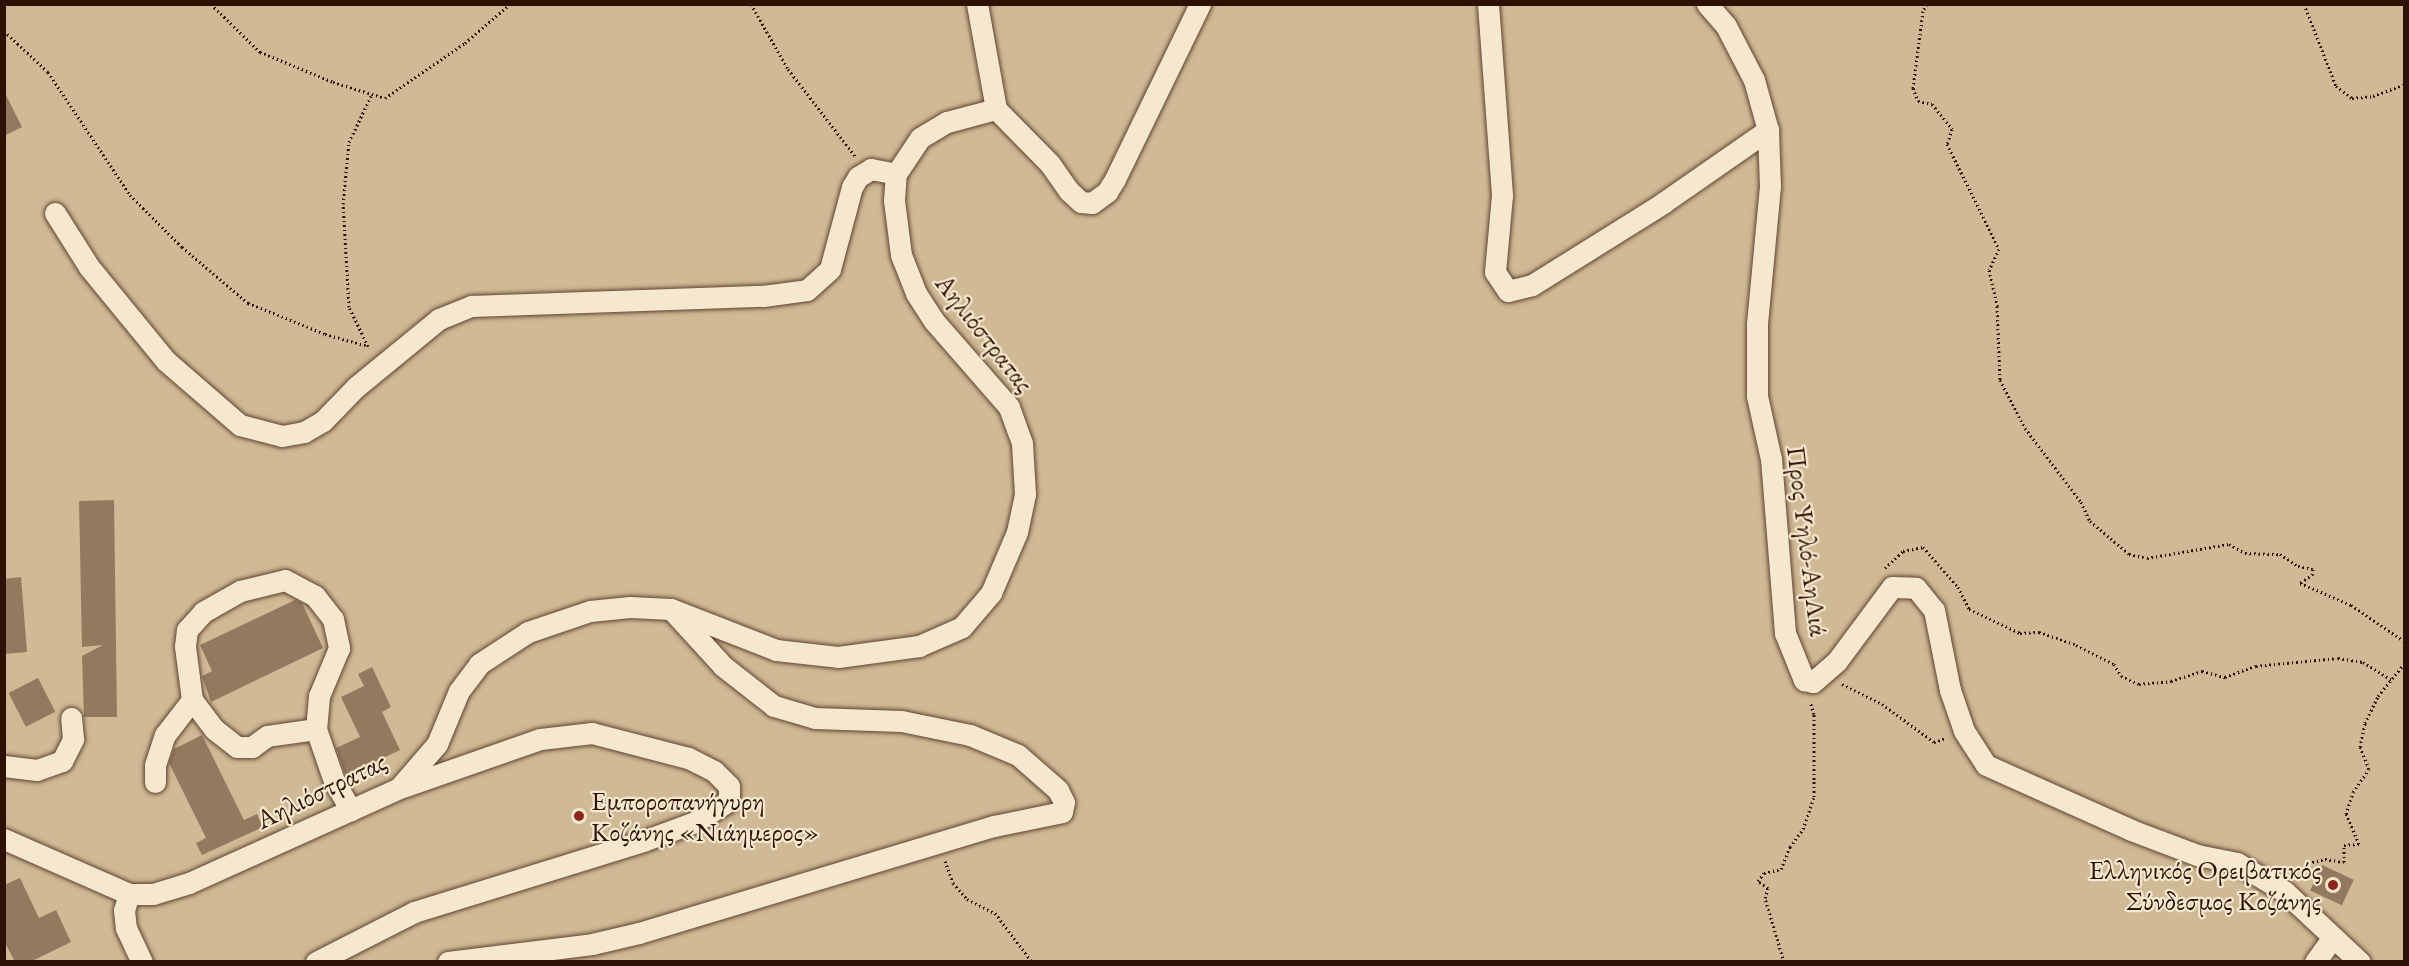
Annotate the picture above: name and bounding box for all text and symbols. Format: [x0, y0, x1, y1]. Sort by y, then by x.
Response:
street label: Αηλιόστρατας [929, 267, 1041, 399]
street label: Προς Ψηλό-ΑηΛιά [1780, 444, 1836, 638]
street label: Αηλιόστρατας [250, 744, 392, 836]
place label: Εμποροπανήγυρη Κοζάνης «Νιάημερος» [591, 784, 819, 847]
marker: Εμποροπανήγυρη Κοζάνης «Νιάημερος» [572, 809, 586, 823]
place label: Ελληνικός Ορειβατικός Σύνδεσμος Κοζάνης [2089, 853, 2321, 916]
marker: Ελληνικός Ορειβατικός Σύνδεσμος Κοζάνης [2326, 878, 2340, 892]

